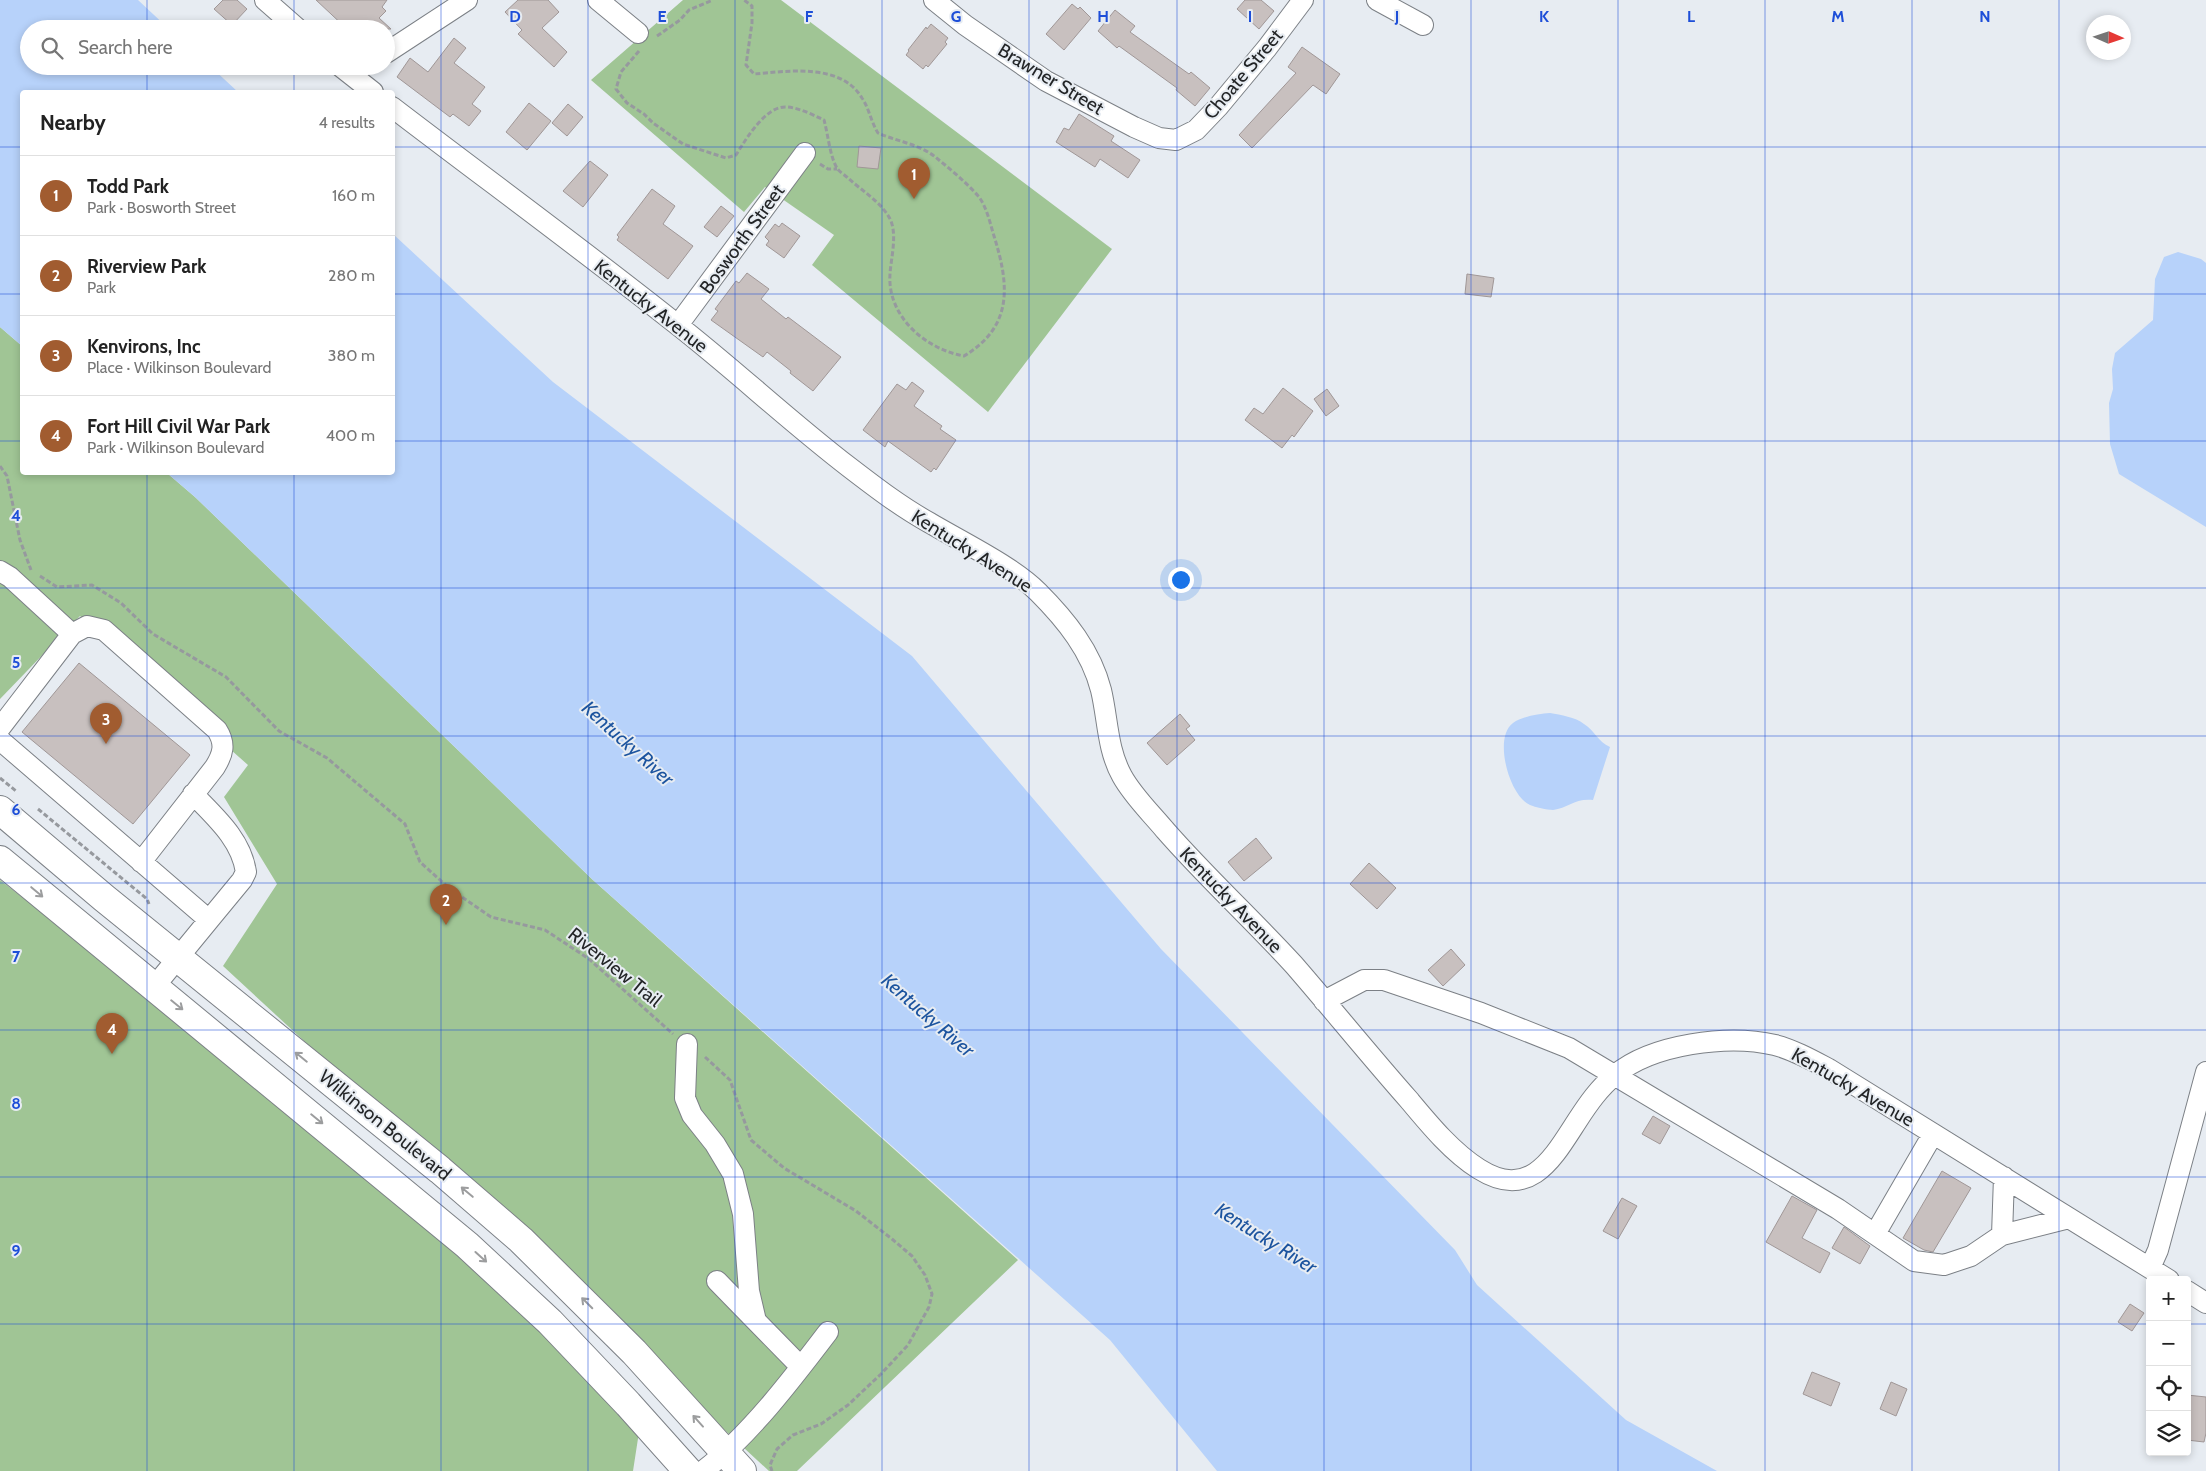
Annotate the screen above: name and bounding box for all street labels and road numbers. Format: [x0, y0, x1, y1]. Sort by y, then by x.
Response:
street label: Choate Street [1199, 24, 1288, 124]
street label: Brawner Street [994, 38, 1109, 120]
street label: Bosworth Street [695, 179, 790, 298]
street label: Kentucky Avenue [590, 254, 713, 358]
street label: Kentucky Avenue [907, 505, 1037, 597]
street label: Kentucky Avenue [1175, 842, 1287, 958]
street label: Riverview Trail [564, 922, 667, 1012]
street label: Kentucky Avenue [1788, 1043, 1919, 1132]
street label: Wilkinson Boulevard [314, 1065, 456, 1185]

